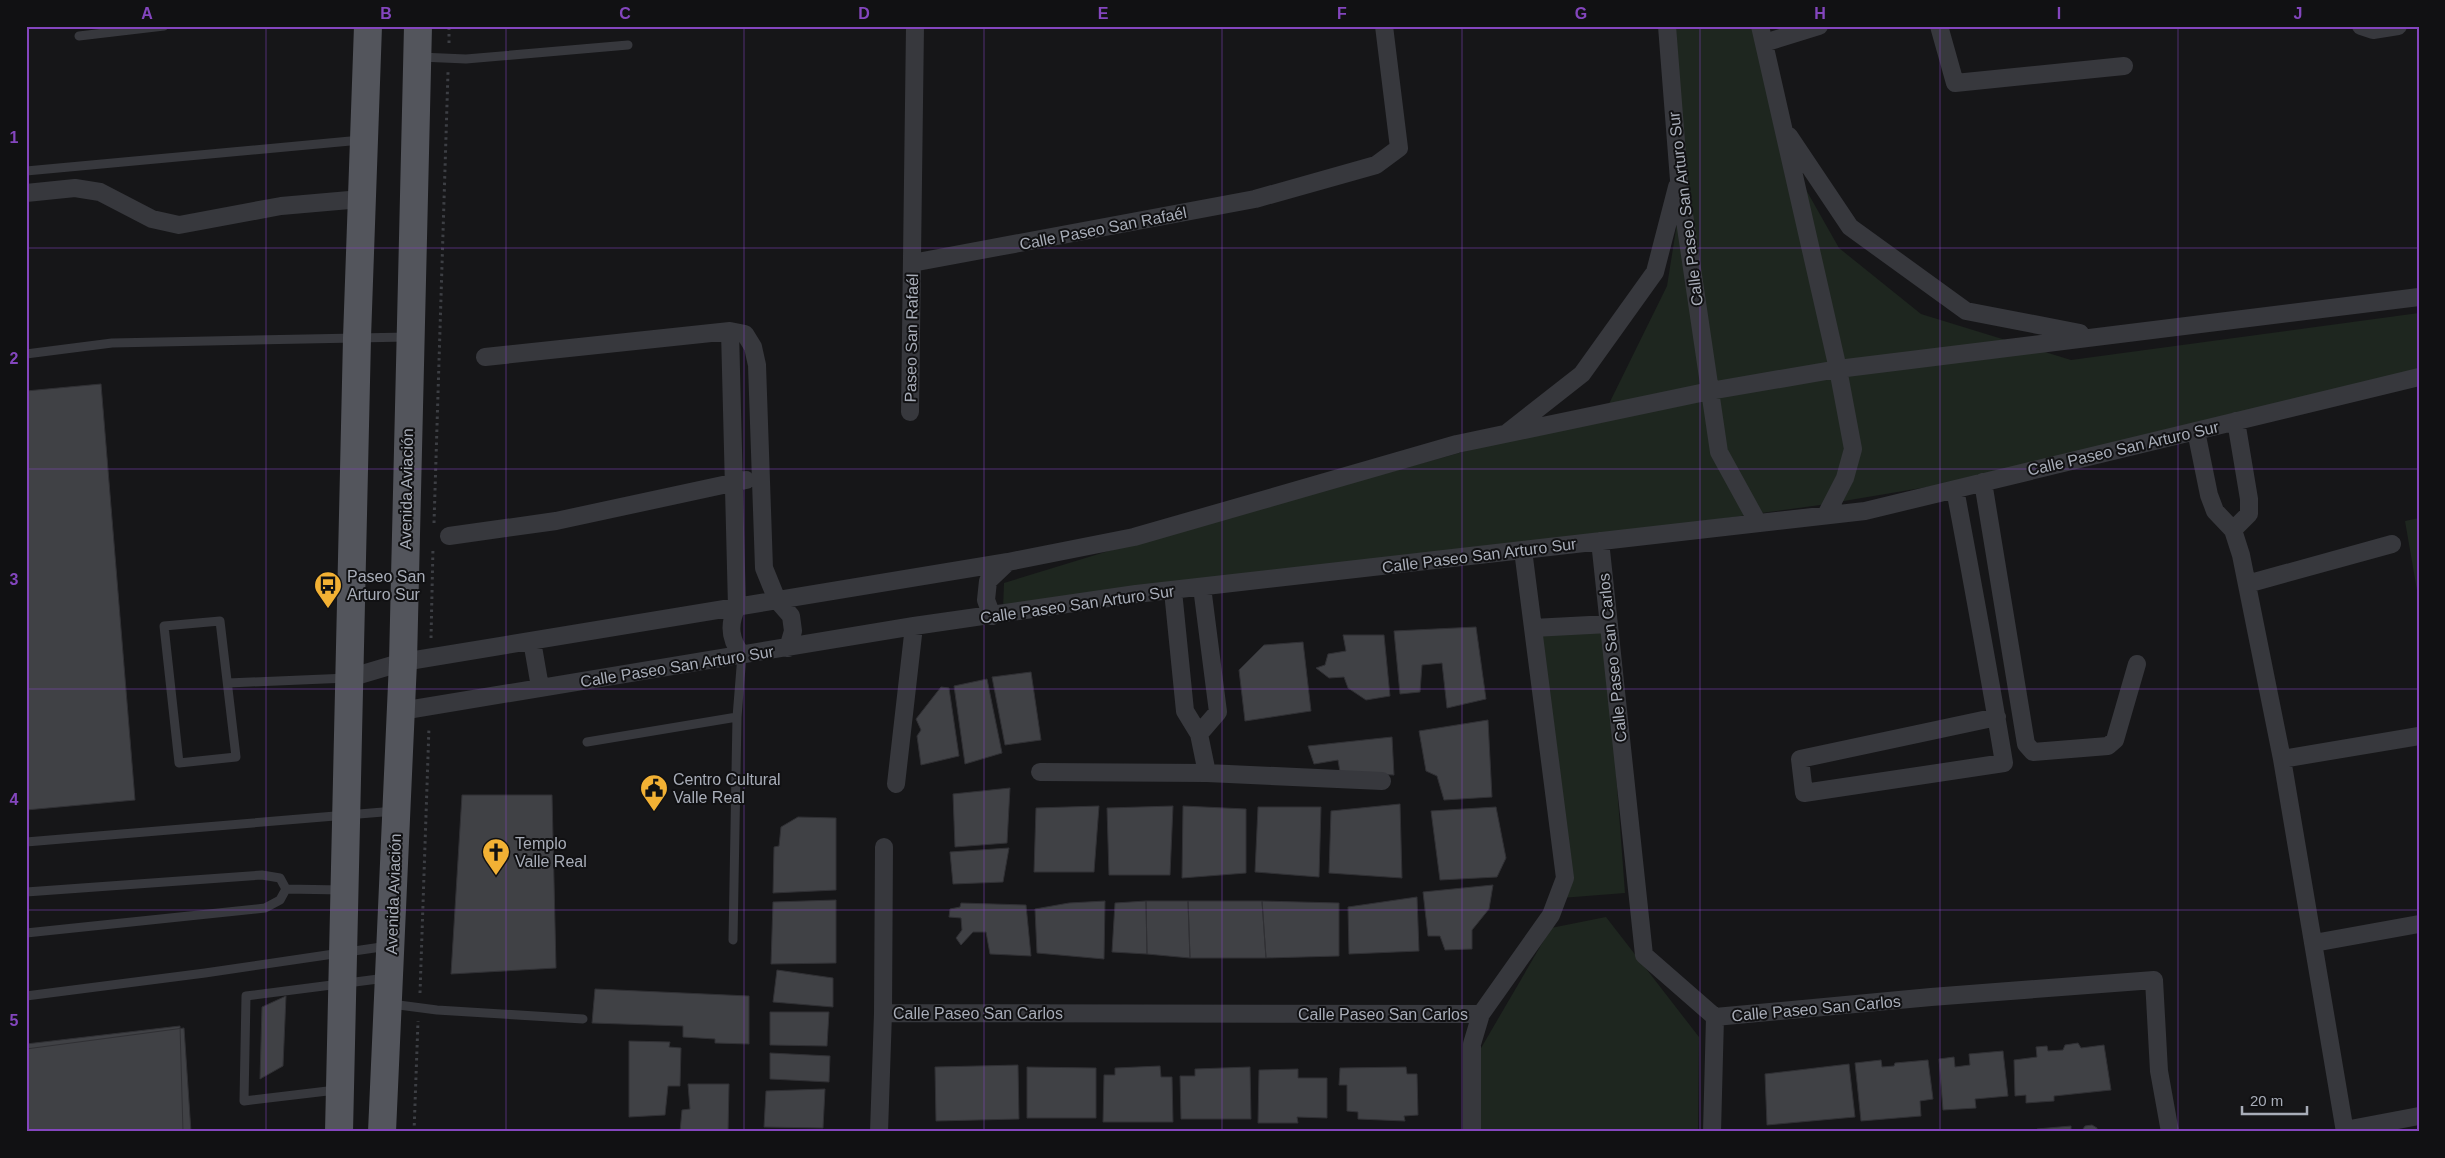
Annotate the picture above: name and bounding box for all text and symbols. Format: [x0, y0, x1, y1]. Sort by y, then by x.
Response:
text: A [141, 5, 153, 22]
text: B [380, 5, 392, 22]
text: C [619, 5, 631, 22]
text: D [858, 5, 870, 22]
text: E [1098, 5, 1109, 22]
text: F [1337, 5, 1347, 22]
text: G [1575, 5, 1587, 22]
text: H [1814, 5, 1826, 22]
text: I [2057, 5, 2061, 22]
text: J [2294, 5, 2302, 22]
street label: Calle Paseo San Arturo Sur [1665, 110, 1706, 307]
text: 1 [10, 129, 19, 146]
street label: Calle Paseo San Rafaél [1018, 204, 1188, 253]
street label: Paseo San Rafaél [902, 273, 921, 403]
text: 2 [10, 350, 19, 367]
street label: Calle Paseo San Arturo Sur [2026, 418, 2221, 479]
street label: Avenida Aviación [397, 428, 416, 550]
street label: Calle Paseo San Arturo Sur [1381, 535, 1578, 576]
place label: Paseo San Arturo Sur [347, 568, 425, 603]
bus stop icon: Paseo San Arturo Sur [313, 570, 343, 609]
text: 3 [10, 571, 19, 588]
street label: Calle Paseo San Carlos [1595, 573, 1630, 743]
street label: Calle Paseo San Arturo Sur [979, 582, 1176, 627]
street label: Calle Paseo San Arturo Sur [579, 643, 776, 690]
place label: Centro Cultural Valle Real [673, 771, 781, 806]
public building icon: Centro Cultural Valle Real [639, 773, 669, 812]
text: 4 [10, 791, 19, 808]
street label: Avenida Aviación [383, 833, 404, 955]
place label: Templo Valle Real [515, 835, 587, 870]
church icon: Templo Valle Real [481, 837, 511, 876]
street label: Calle Paseo San Carlos [1731, 993, 1901, 1024]
street label: Calle Paseo San Carlos [893, 1005, 1063, 1022]
street label: Calle Paseo San Carlos [1298, 1006, 1468, 1023]
text: 5 [10, 1012, 19, 1029]
scale bar [2242, 1083, 2308, 1115]
text: 20 m [2250, 1092, 2283, 1109]

